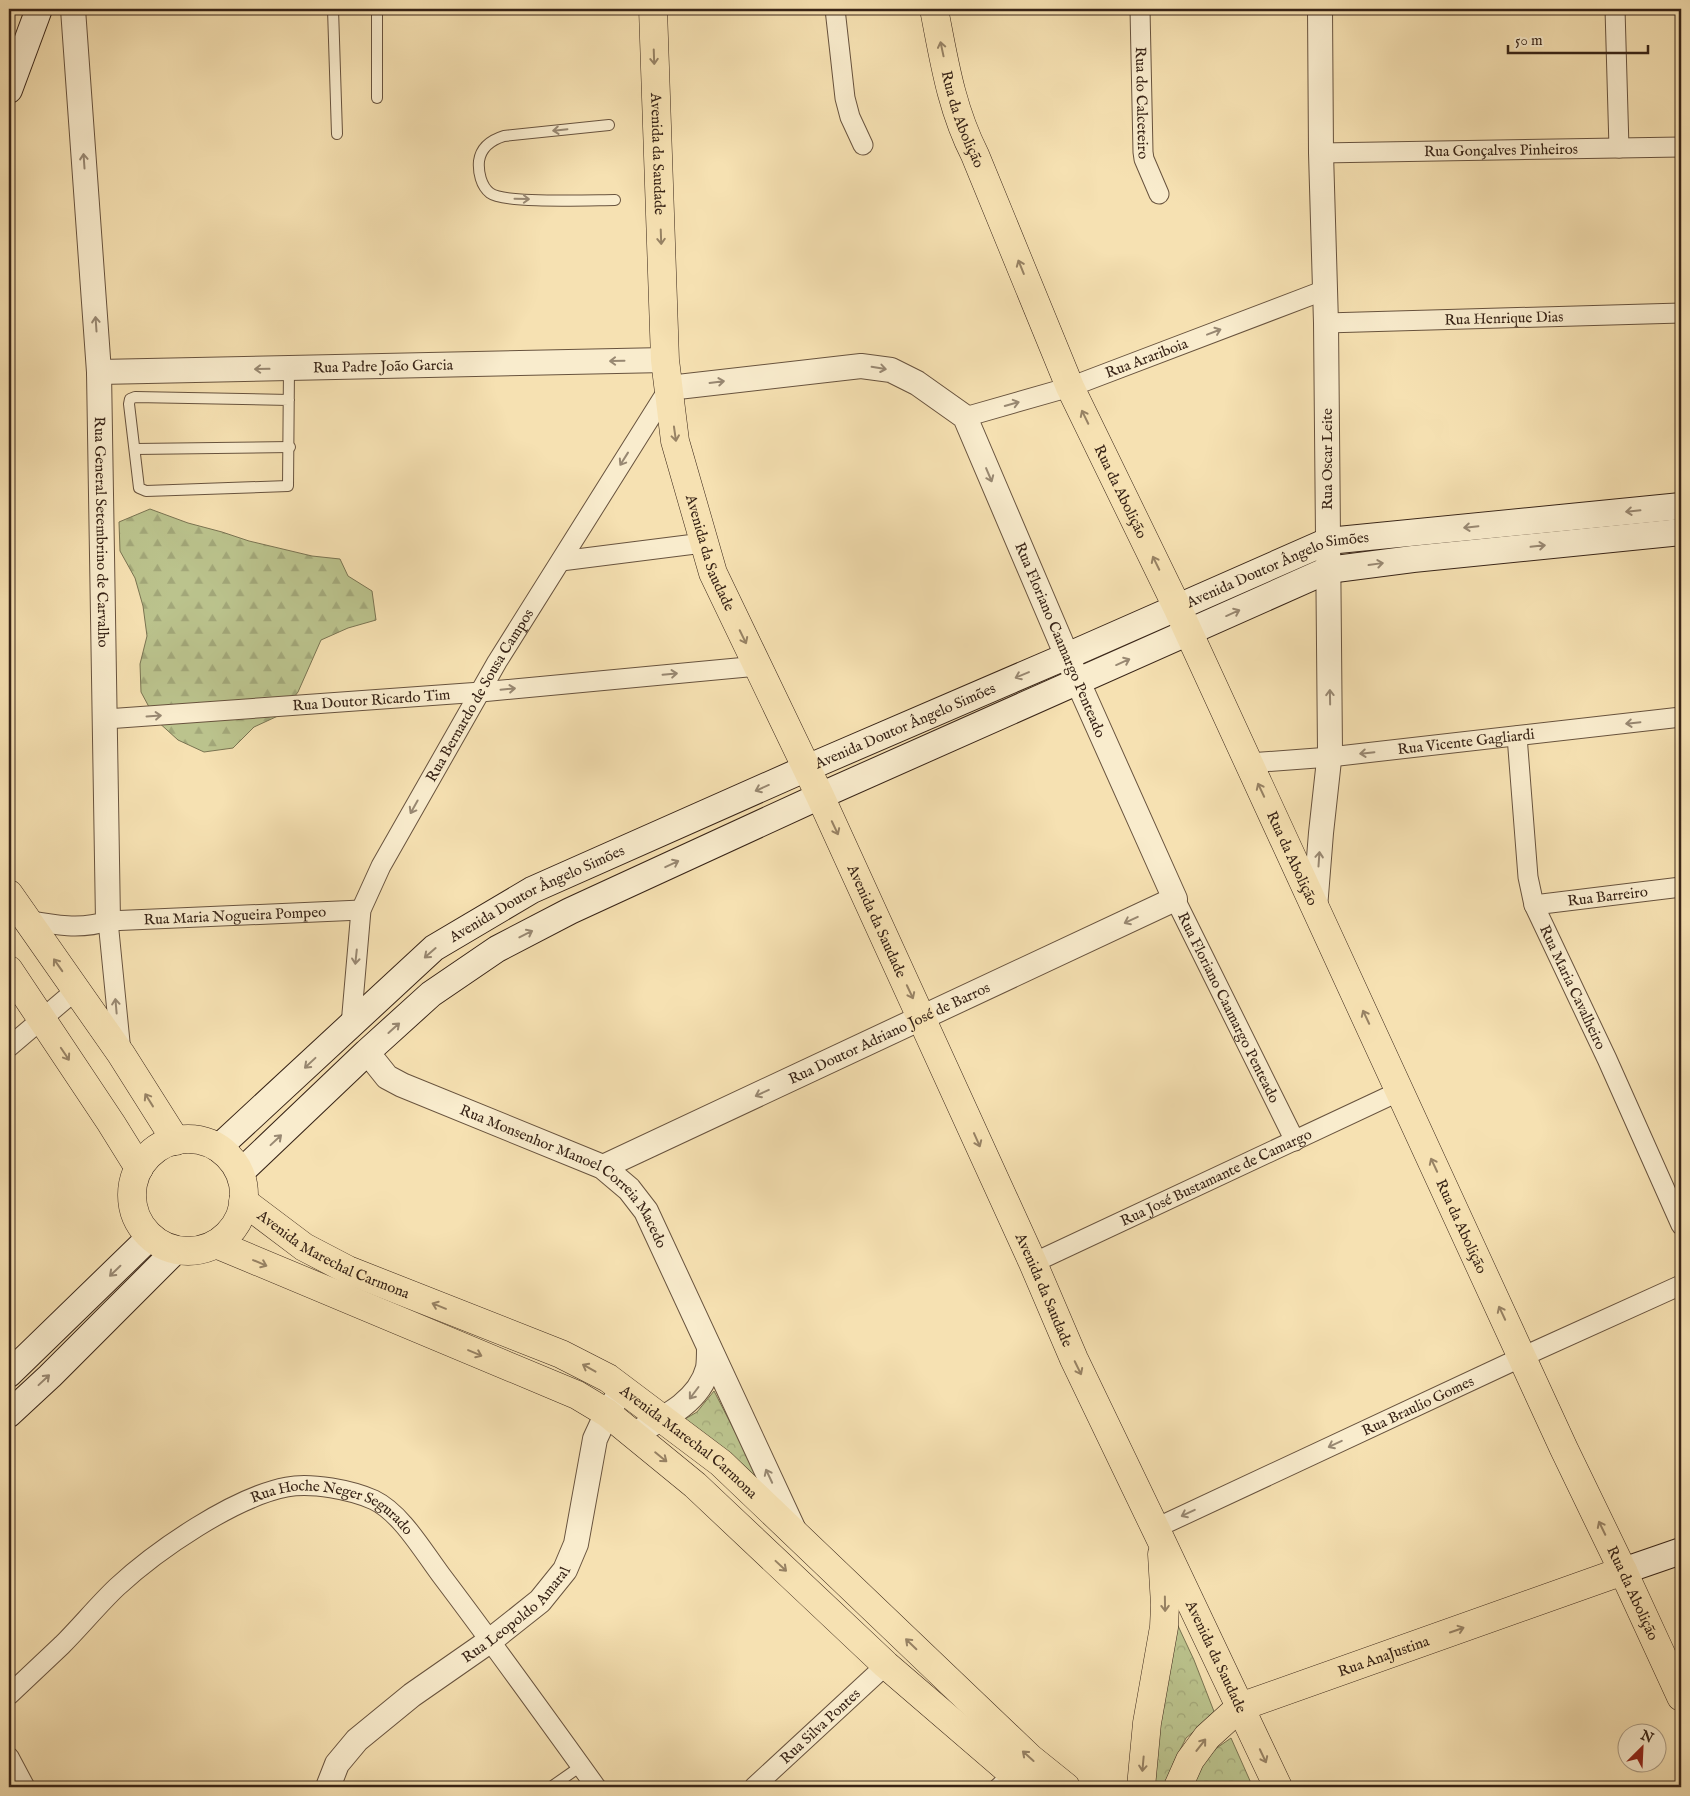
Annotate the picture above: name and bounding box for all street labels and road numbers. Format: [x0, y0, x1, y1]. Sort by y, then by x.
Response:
street label: Rua do Calceteiro [1131, 47, 1153, 161]
street label: Rua da Abolição [937, 69, 989, 170]
street label: Avenida da Saudade [646, 92, 670, 215]
street label: Rua Gonçalves Pinheiros [1424, 139, 1578, 161]
street label: Rua Henrique Dias [1444, 307, 1564, 329]
street label: Rua Arariboia [1102, 333, 1191, 382]
street label: Rua Padre João Garcia [313, 355, 454, 377]
street label: Rua Oscar Leite [1318, 408, 1337, 510]
street label: Rua General Setembrino de Carvalho [90, 416, 113, 648]
street label: Rua da Abolição [1090, 441, 1152, 541]
street label: Avenida da Saudade [681, 491, 739, 614]
street label: Avenida Doutor Ângelo Simões [1182, 527, 1370, 612]
street label: Rua Floriano Caamargo Penteado [1010, 539, 1110, 741]
street label: Rua Bernardo de Sousa Campos [421, 605, 538, 785]
street label: Avenida Doutor Ângelo Simões [811, 678, 998, 773]
street label: Rua Doutor Ricardo Tim [292, 685, 451, 715]
street label: Rua Vicente Gagliardi [1396, 724, 1536, 759]
street label: Rua da Abolição [1263, 808, 1322, 908]
street label: Avenida Doutor Ângelo Simões [445, 841, 627, 947]
street label: Avenida da Saudade [843, 861, 911, 981]
street label: Rua Barreiro [1566, 882, 1649, 910]
street label: Rua Maria Nogueira Pompeo [143, 902, 327, 929]
street label: Rua Floriano Caamargo Penteado [1173, 909, 1284, 1106]
street label: Rua Maria Cavalheiro [1535, 922, 1611, 1052]
street label: Rua Doutor Adriano José de Barros [785, 978, 993, 1088]
street label: Rua Monsenhor Manoel Correia Macedo [457, 1100, 671, 1251]
street label: Rua José Bustamante de Camargo [1117, 1124, 1315, 1230]
street label: Rua da Abolição [1432, 1176, 1492, 1276]
street label: Avenida Marechal Carmona [253, 1205, 413, 1303]
street label: Avenida da Saudade [1011, 1229, 1077, 1350]
street label: Rua Braulio Gomes [1359, 1371, 1477, 1440]
street label: Avenida Marechal Carmona [616, 1380, 762, 1503]
street label: Rua Hoche Neger Segurado [247, 1476, 418, 1539]
street label: Rua da Abolição [1603, 1543, 1663, 1643]
street label: Rua Leopoldo Amaral [458, 1563, 575, 1667]
street label: Avenida da Saudade [1181, 1596, 1251, 1716]
street label: Rua AnaJustina [1335, 1631, 1432, 1681]
street label: Rua Silva Pontes [776, 1684, 864, 1768]

